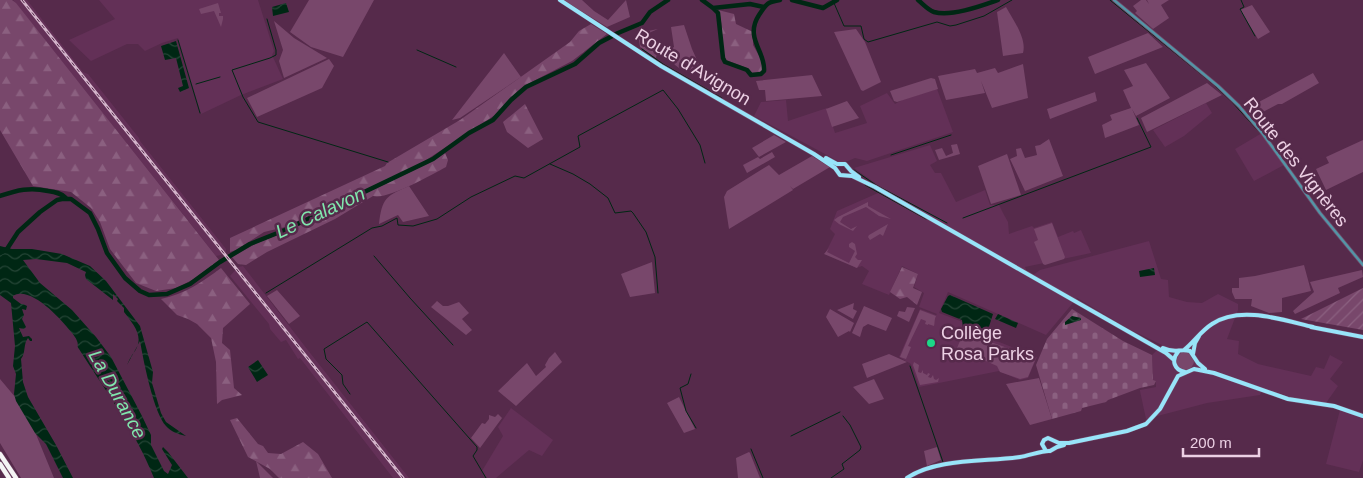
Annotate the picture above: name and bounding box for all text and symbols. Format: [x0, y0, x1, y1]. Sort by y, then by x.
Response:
street label: Route d'Avignon [632, 25, 754, 109]
street label: Route des Vignères [1240, 94, 1352, 230]
water label: Le Calavon [272, 183, 368, 242]
place label: Collège Rosa Parks [941, 323, 1034, 364]
marker: Collège Rosa Parks [925, 337, 937, 349]
water label: La Durance [85, 346, 151, 442]
scale bar [1183, 426, 1259, 458]
text: 200 m [1190, 434, 1232, 451]

